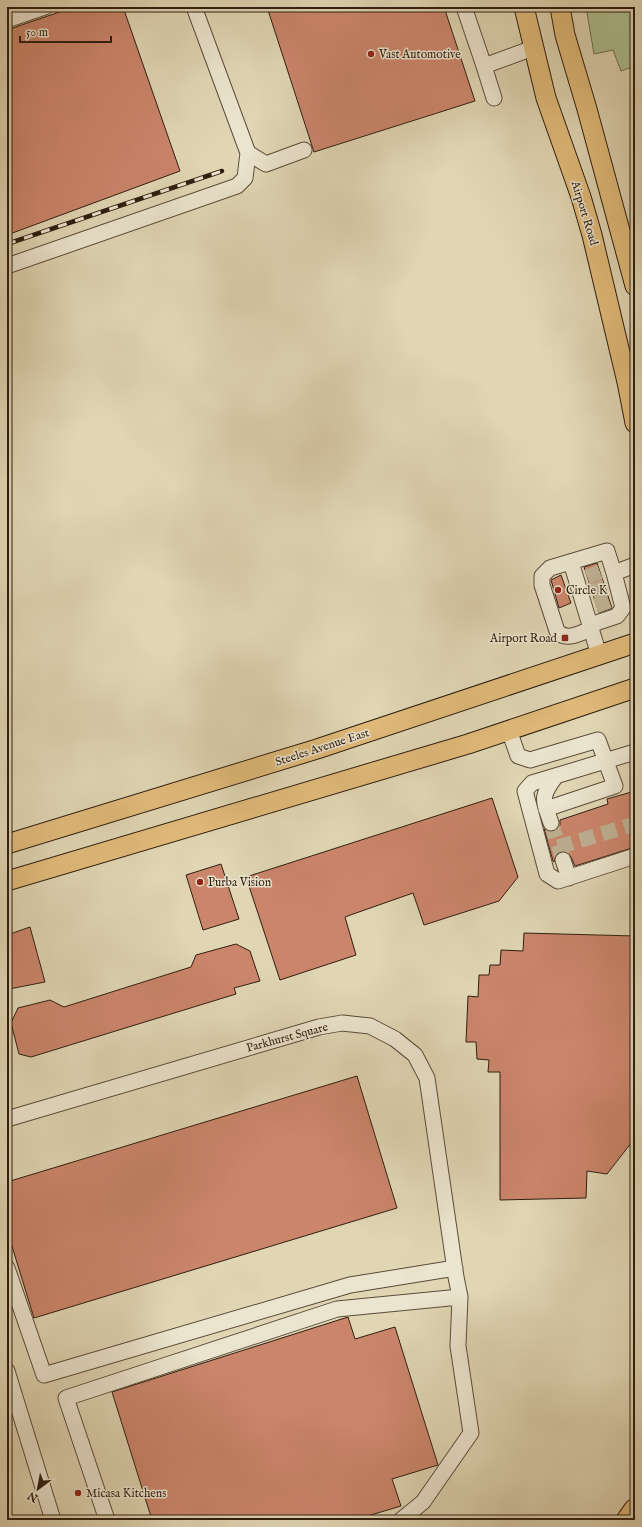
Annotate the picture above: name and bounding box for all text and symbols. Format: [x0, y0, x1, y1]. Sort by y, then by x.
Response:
scale bar [20, 18, 111, 44]
text: 50 m [26, 25, 48, 40]
place label: Vast Automotive [378, 47, 461, 62]
marker: Vast Automotive [366, 49, 376, 59]
street label: Airport Road [566, 178, 602, 248]
place label: Circle K [566, 583, 608, 598]
marker: Circle K [553, 585, 563, 595]
place label: Airport Road [489, 631, 558, 647]
marker: Airport Road [560, 633, 570, 643]
street label: Steeles Avenue East [273, 725, 371, 770]
place label: Purba Vision [208, 875, 272, 890]
marker: Purba Vision [195, 877, 205, 887]
street label: Parkhurst Square [245, 1019, 330, 1057]
north arrow [18, 1469, 58, 1509]
place label: Micasa Kitchens [86, 1486, 166, 1501]
text: N [25, 1488, 42, 1506]
marker: Micasa Kitchens [73, 1488, 83, 1498]

